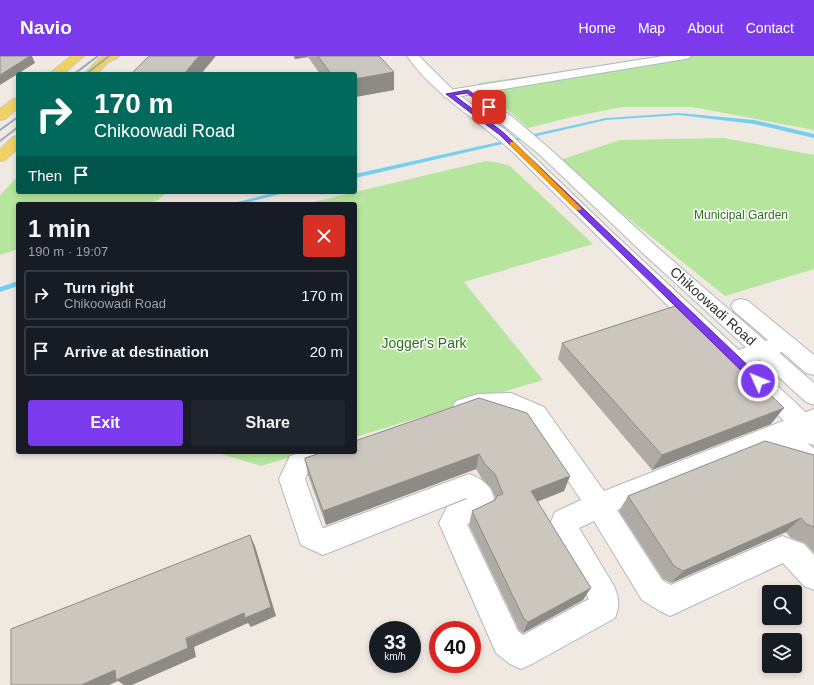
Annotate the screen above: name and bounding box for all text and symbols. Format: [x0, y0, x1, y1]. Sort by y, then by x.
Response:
text: Navio [20, 17, 72, 38]
text: Home [579, 20, 616, 36]
text: Map [638, 20, 665, 36]
text: About [687, 20, 724, 36]
text: Contact [746, 20, 794, 36]
icon: right [28, 88, 80, 140]
text: 170 m [94, 88, 173, 119]
pin [472, 90, 506, 124]
icon: arrive [478, 96, 500, 118]
text: Chikoowadi Road [94, 121, 235, 141]
icon: arrive [70, 164, 92, 186]
text: Then [28, 167, 62, 184]
park label: Municipal Garden [694, 208, 788, 222]
text: 1 min [28, 215, 91, 242]
button: close [303, 215, 345, 257]
text: 190 m · 19:07 [28, 244, 108, 259]
street label: Chikoowadi Road [667, 263, 759, 349]
text: Turn right [64, 279, 134, 296]
icon: right [30, 284, 52, 306]
text: 170 m [301, 287, 343, 304]
text: Chikoowadi Road [64, 296, 166, 311]
park label: Jogger's Park [381, 335, 468, 351]
icon: arrive [30, 340, 52, 362]
text: Arrive at destination [64, 343, 209, 360]
text: 20 m [310, 343, 343, 360]
position arrow [737, 360, 779, 402]
button: Exit [28, 400, 183, 446]
button: Share [191, 400, 345, 446]
map controls [762, 585, 802, 673]
button: search [762, 585, 802, 625]
speed limit sign: 40 [429, 621, 481, 673]
text: 33 [384, 631, 406, 653]
button: layers [762, 633, 802, 673]
text: km/h [384, 651, 406, 662]

